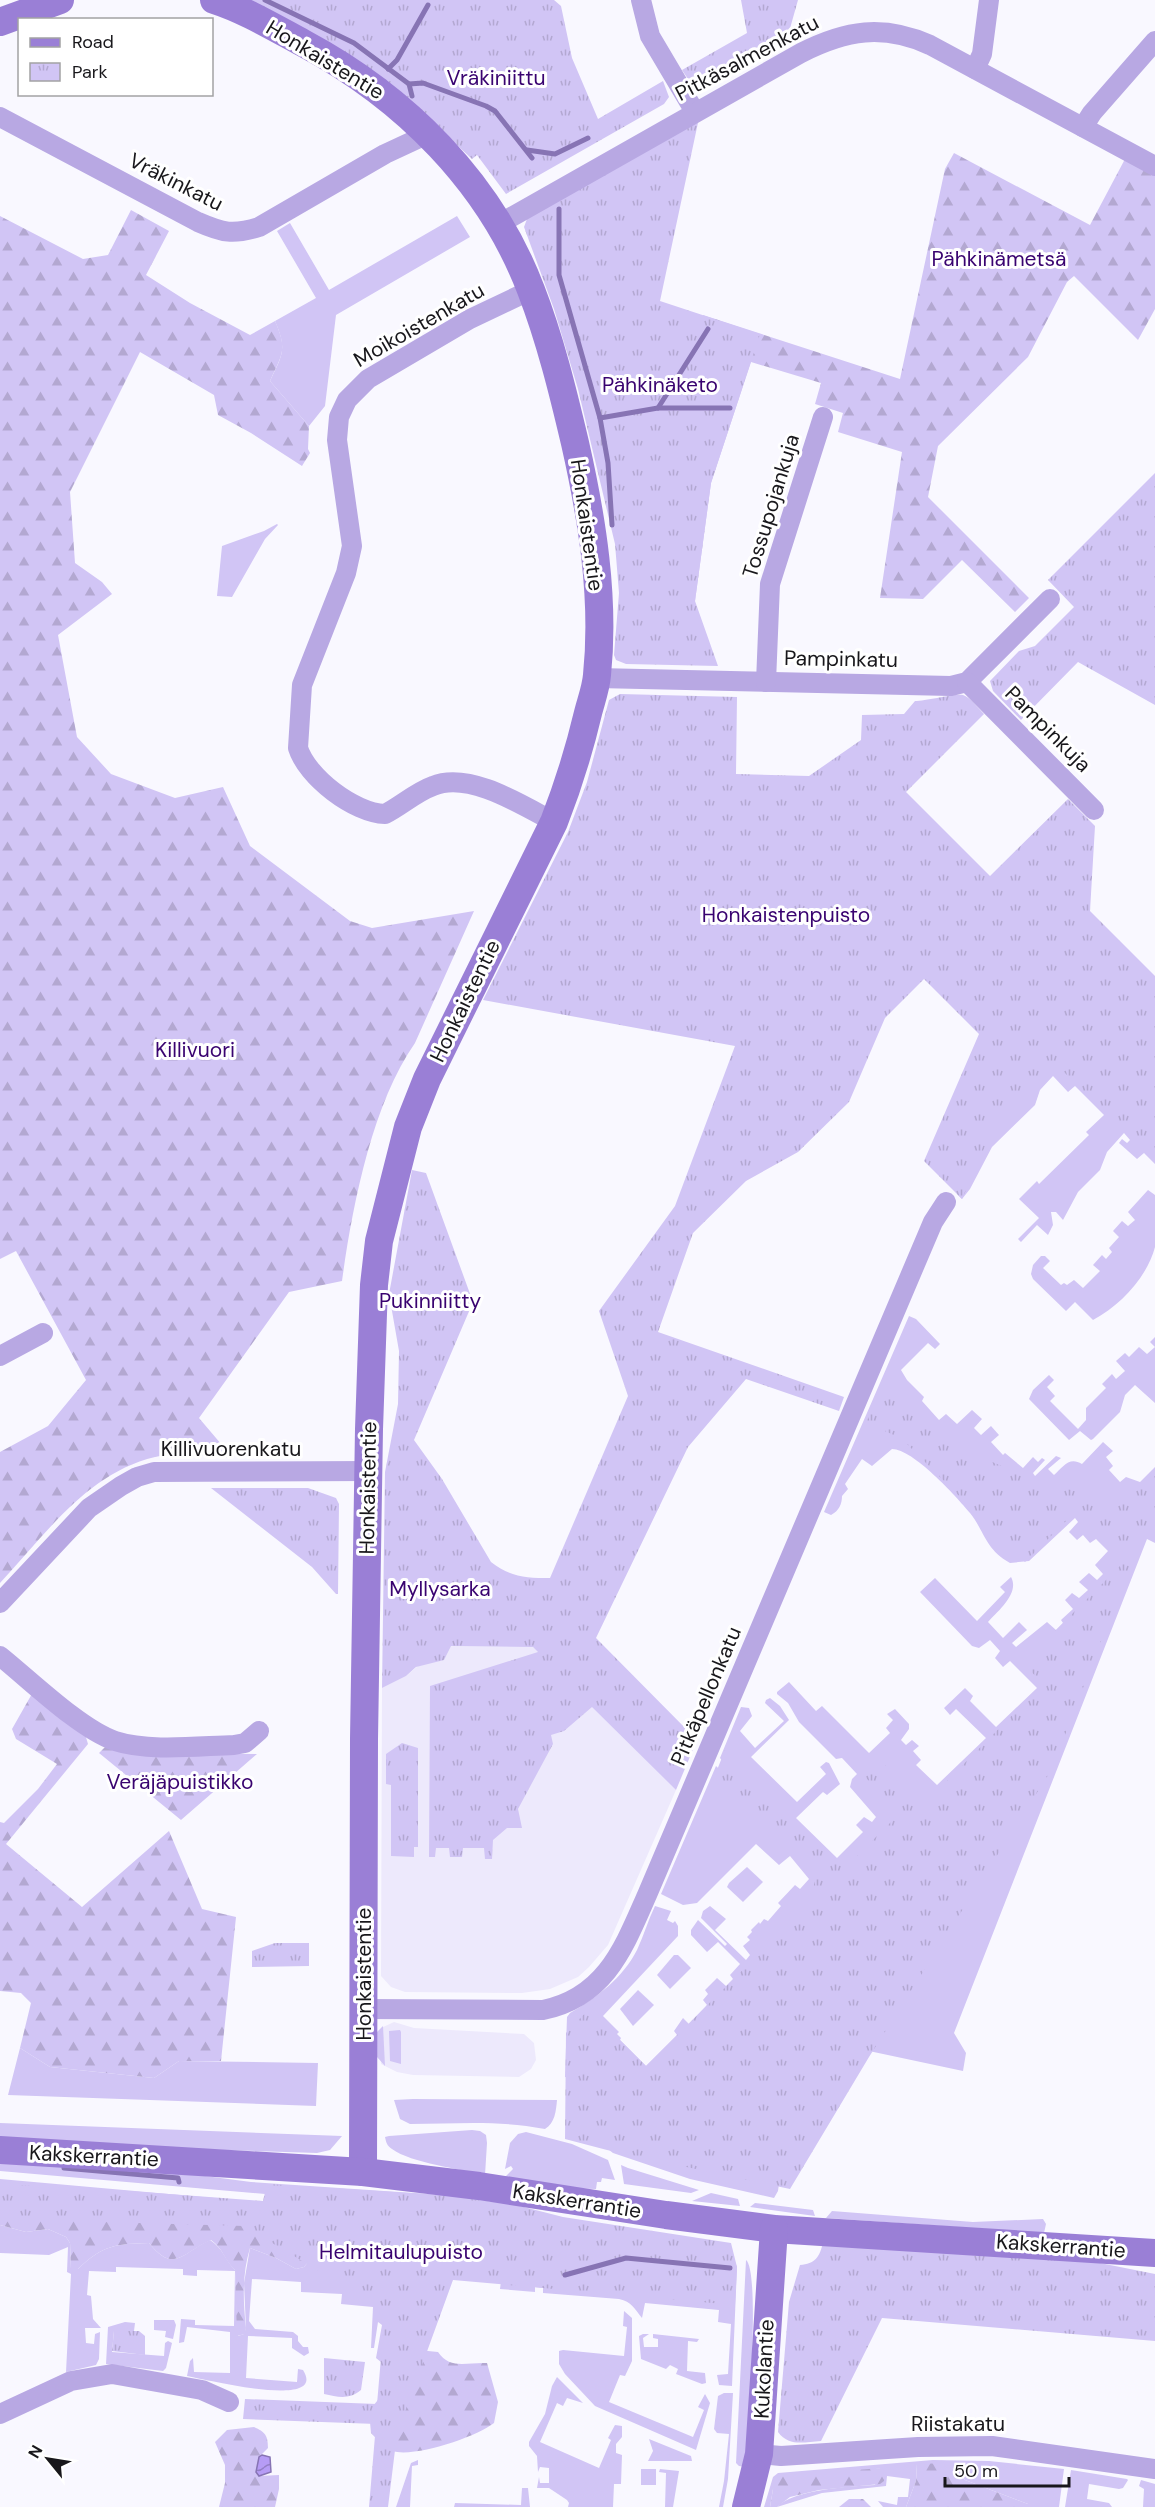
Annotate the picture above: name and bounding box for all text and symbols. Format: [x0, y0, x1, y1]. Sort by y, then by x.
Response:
street label: Pitkäsalmenkatu [670, 8, 824, 108]
street label: Honkaistentie [261, 14, 389, 106]
legend [18, 18, 213, 96]
text: Road [72, 30, 114, 54]
text: Park [72, 60, 108, 84]
park label: Vräkiniittu [447, 64, 545, 92]
street label: Vräkinkatu [124, 146, 228, 218]
park label: Pähkinämetsä [932, 245, 1066, 273]
street label: Moikoistenkatu [349, 276, 489, 374]
park label: Pähkinäketo [602, 371, 718, 399]
street label: Tossupojankuja [736, 431, 806, 581]
street label: Honkaistentie [564, 457, 610, 593]
street label: Pampinkatu [784, 644, 898, 674]
street label: Pampinkuja [999, 680, 1097, 778]
park label: Honkaistenpuisto [702, 901, 870, 929]
street label: Honkaistentie [423, 935, 507, 1067]
park label: Killivuori [155, 1036, 235, 1064]
park label: Pukinniitty [379, 1287, 481, 1315]
street label: Honkaistentie [353, 1421, 383, 1555]
street label: Killivuorenkatu [161, 1435, 301, 1463]
park label: Myllysarka [389, 1575, 491, 1603]
street label: Pitkäpellonkatu [664, 1622, 748, 1770]
park label: Veräjäpuistikko [107, 1768, 253, 1796]
street label: Honkaistentie [350, 1907, 378, 2040]
street label: Kakskerrantie [28, 2139, 160, 2173]
street label: Kakskerrantie [511, 2177, 643, 2225]
street label: Kakskerrantie [995, 2228, 1127, 2264]
park label: Helmitaulupuisto [319, 2238, 483, 2266]
street label: Kukolantie [747, 2318, 781, 2419]
street label: Riistakatu [911, 2410, 1005, 2438]
north arrow [18, 2429, 78, 2489]
text: N [23, 2441, 47, 2462]
scale bar [945, 2450, 1070, 2488]
text: 50 m [954, 2459, 998, 2483]

